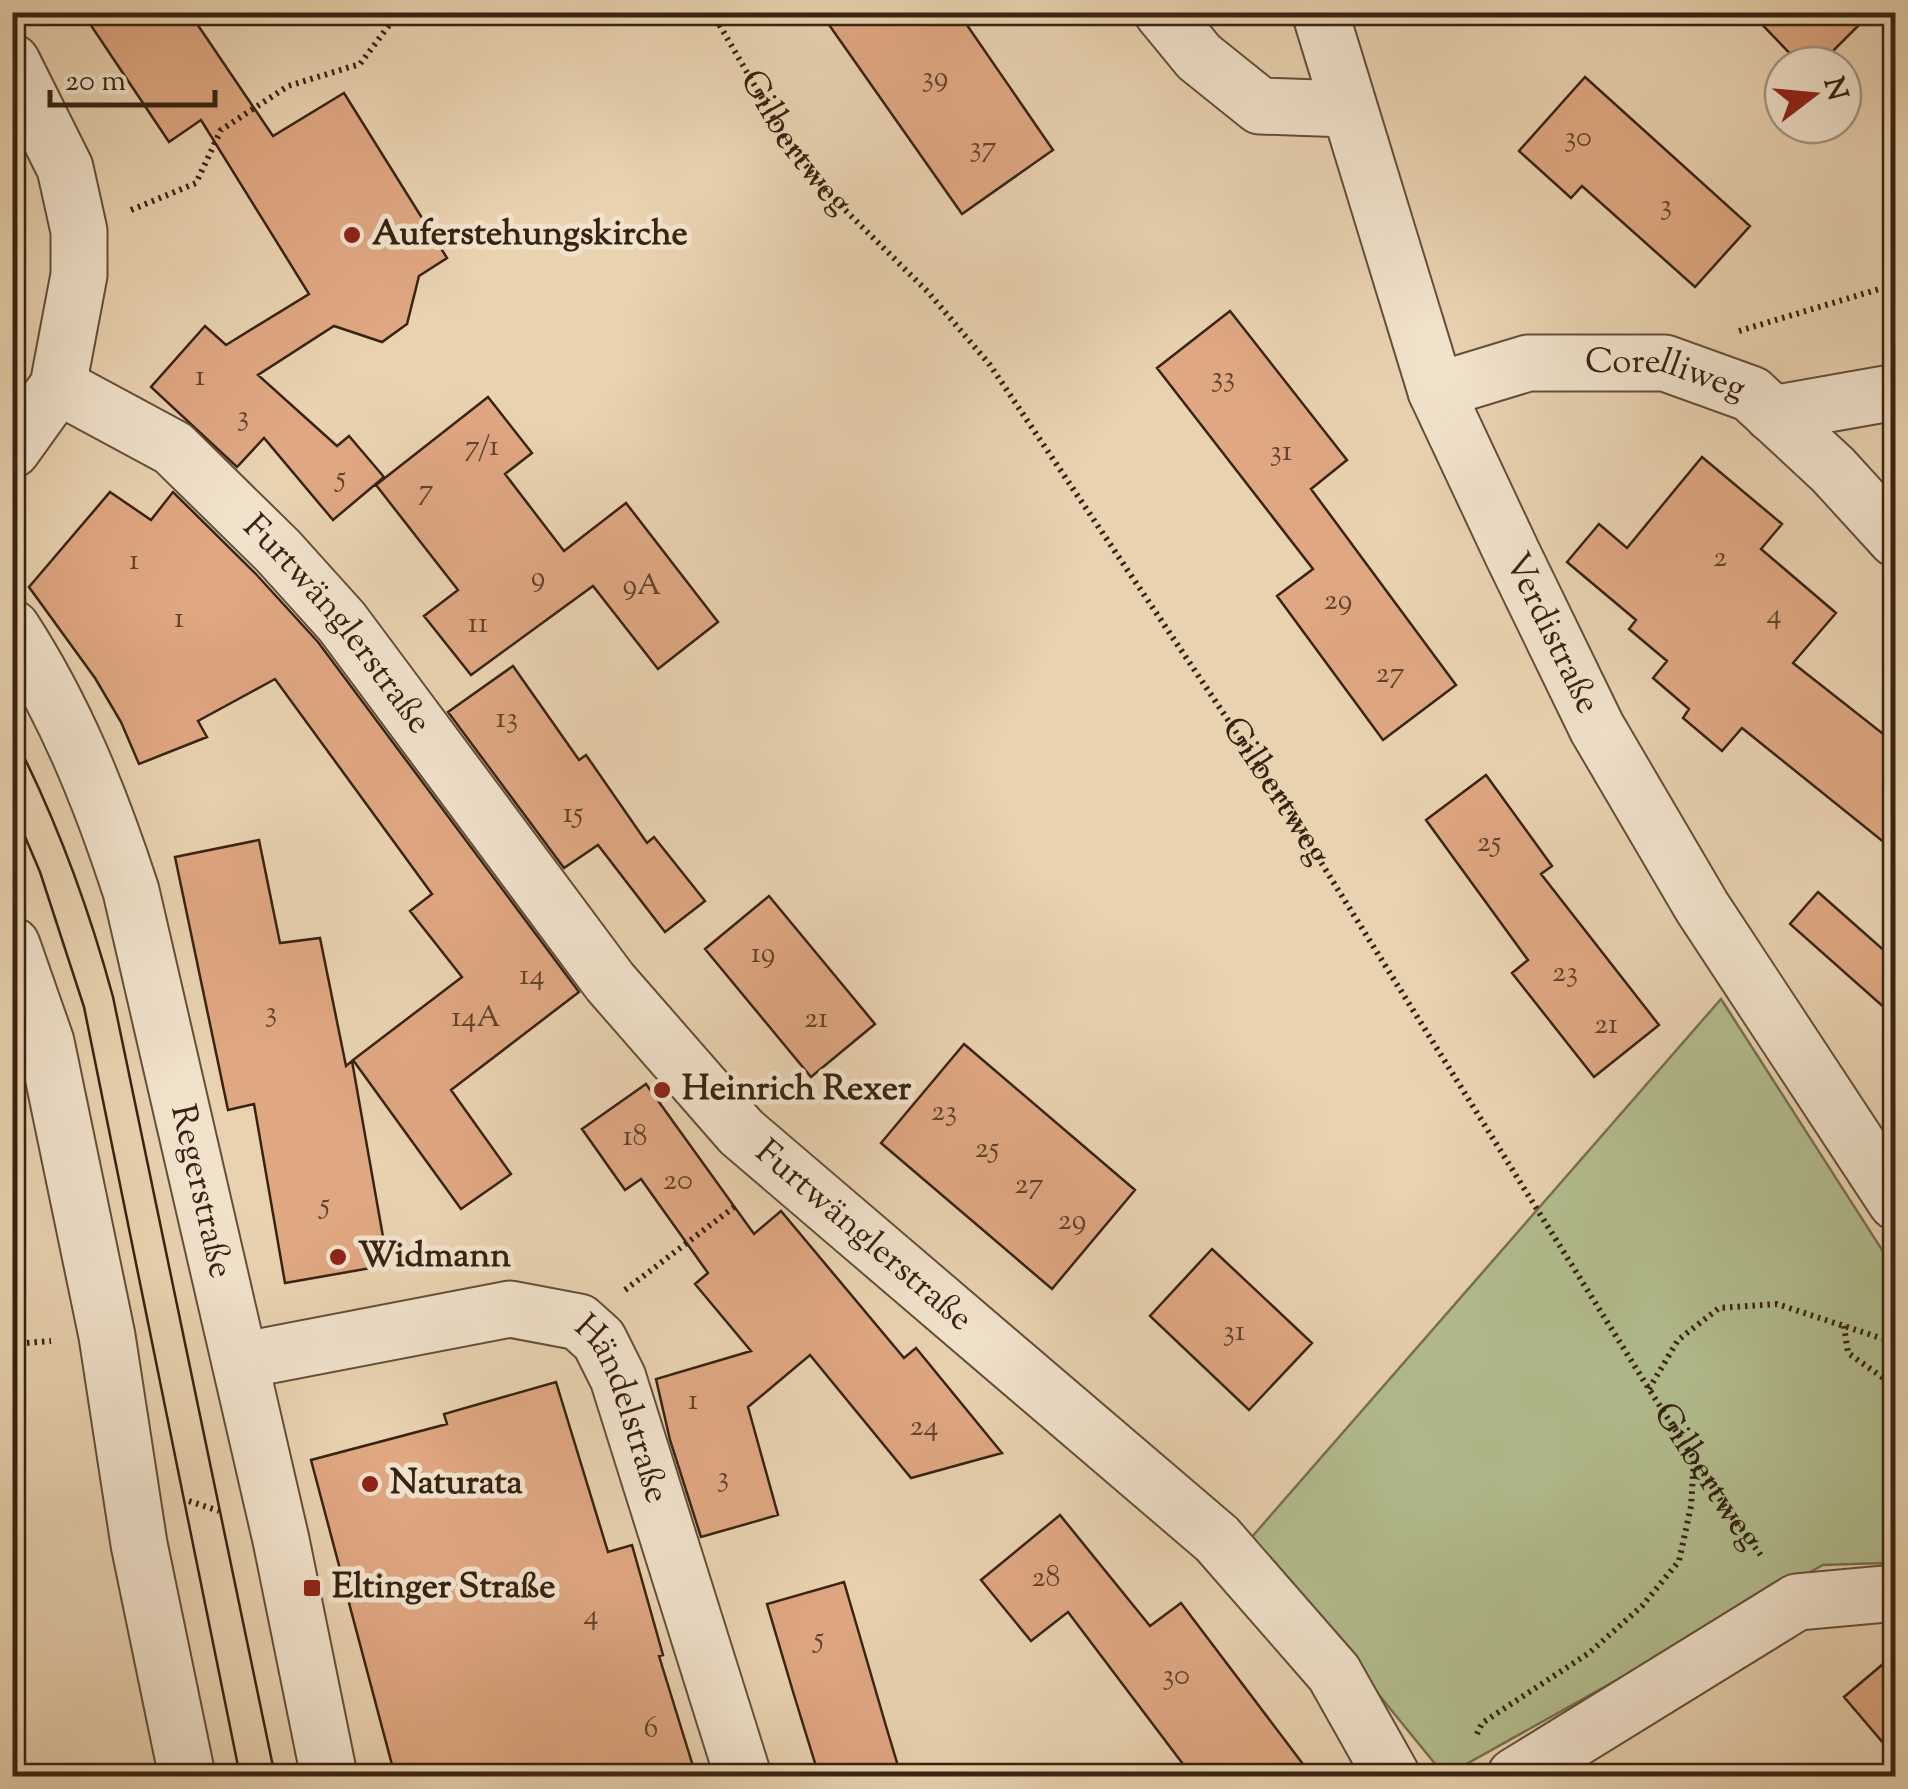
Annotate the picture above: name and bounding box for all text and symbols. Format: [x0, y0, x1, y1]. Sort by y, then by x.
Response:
scale bar [50, 45, 215, 107]
north arrow [1763, 45, 1863, 145]
house number: 39 [922, 57, 948, 100]
text: 20 m [65, 61, 126, 104]
street label: Gilbertweg [726, 61, 863, 228]
text: N [1812, 73, 1856, 105]
house number: 30 [1564, 117, 1592, 160]
house number: 37 [969, 127, 997, 170]
house number: 3 [1660, 185, 1672, 228]
place label: Auferstehungskirche [372, 210, 688, 261]
marker: Auferstehungskirche [341, 224, 363, 246]
street label: Corelliweg [1585, 338, 1752, 415]
house number: 1 [195, 356, 205, 399]
house number: 33 [1211, 357, 1235, 400]
house number: 3 [237, 396, 249, 439]
house number: 7/1 [465, 426, 499, 469]
house number: 31 [1270, 431, 1292, 474]
house number: 5 [334, 457, 346, 500]
house number: 7 [418, 470, 434, 513]
street label: Furtwänglerstraße [230, 503, 443, 746]
house number: 2 [1713, 537, 1727, 580]
house number: 1 [129, 540, 139, 583]
street label: Verdistraße [1490, 544, 1612, 723]
house number: 9 [531, 557, 545, 600]
house number: 9A [623, 565, 661, 608]
house number: 29 [1324, 580, 1352, 623]
house number: 4 [1766, 594, 1782, 637]
house number: 1 [174, 598, 184, 641]
house number: 11 [468, 603, 488, 646]
house number: 27 [1375, 653, 1405, 696]
house number: 13 [496, 698, 518, 741]
street label: Gilbertweg [1208, 707, 1342, 875]
house number: 15 [563, 793, 583, 836]
house number: 25 [1477, 822, 1501, 865]
house number: 19 [751, 933, 775, 976]
house number: 23 [1552, 952, 1578, 995]
house number: 14 [519, 955, 545, 998]
house number: 3 [265, 992, 277, 1035]
house number: 14A [451, 997, 501, 1040]
house number: 21 [804, 998, 828, 1041]
house number: 21 [1594, 1004, 1618, 1047]
place label: Heinrich Rexer [682, 1065, 912, 1116]
marker: Heinrich Rexer [651, 1079, 673, 1101]
house number: 23 [931, 1091, 957, 1134]
street label: Regerstraße [156, 1100, 245, 1283]
house number: 18 [622, 1116, 648, 1159]
street label: Furtwänglerstraße [743, 1128, 983, 1344]
house number: 25 [975, 1128, 999, 1171]
house number: 20 [663, 1160, 693, 1203]
house number: 27 [1014, 1164, 1044, 1207]
house number: 5 [318, 1184, 330, 1227]
house number: 29 [1058, 1200, 1086, 1243]
place label: Widmann [358, 1232, 511, 1283]
marker: Widmann [327, 1246, 349, 1268]
street label: Händelstraße [562, 1303, 681, 1510]
house number: 31 [1223, 1311, 1245, 1354]
house number: 1 [688, 1380, 698, 1423]
street label: Gilbertweg [1639, 1393, 1774, 1561]
house number: 24 [909, 1406, 939, 1449]
house number: 3 [717, 1457, 729, 1500]
place label: Naturata [390, 1459, 523, 1510]
marker: Naturata [359, 1473, 381, 1495]
house number: 28 [1031, 1557, 1061, 1600]
place label: Eltinger Straße [332, 1563, 555, 1614]
marker: Eltinger Straße [301, 1577, 323, 1599]
house number: 4 [583, 1595, 599, 1638]
house number: 5 [812, 1618, 824, 1661]
house number: 30 [1162, 1655, 1190, 1698]
house number: 6 [644, 1708, 658, 1751]

